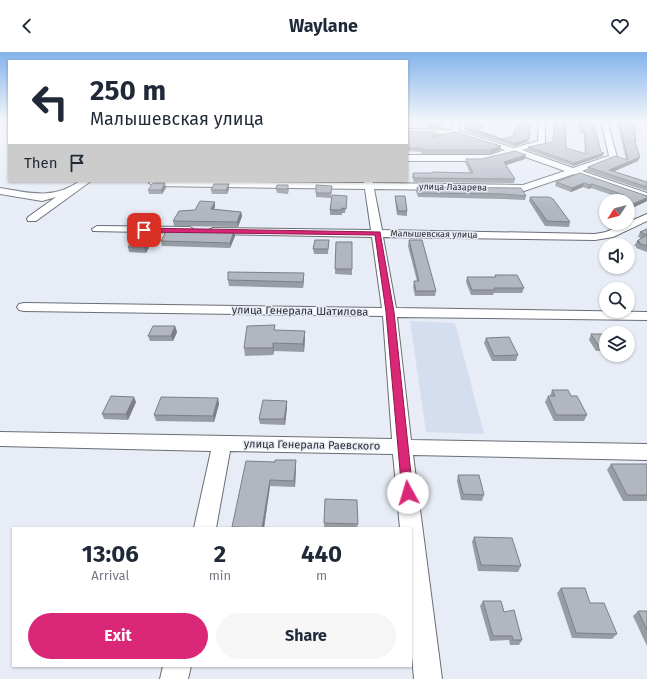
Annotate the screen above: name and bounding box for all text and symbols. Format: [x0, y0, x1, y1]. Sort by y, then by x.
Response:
icon: back [16, 15, 38, 37]
text: Waylane [289, 15, 358, 37]
icon: heart [609, 15, 631, 37]
text: 250 m [90, 74, 166, 107]
icon: left [24, 76, 76, 128]
text: Малышевская улица [90, 108, 264, 130]
icon: arrive [66, 152, 88, 174]
text: Then [24, 154, 58, 172]
street label: улица Лазарева [419, 181, 487, 193]
north arrow [599, 194, 635, 230]
map controls [599, 194, 635, 362]
pin [127, 213, 161, 247]
icon: arrive [133, 219, 155, 241]
street label: Малышевская улица [390, 228, 478, 240]
button: sound [599, 238, 635, 274]
button: search [599, 282, 635, 318]
street label: улица Генерала Шатилова [232, 303, 368, 319]
button: layers [599, 326, 635, 362]
street label: улица Генерала Раевского [244, 437, 380, 453]
position arrow [387, 472, 429, 514]
text: 13:06 [82, 540, 139, 568]
text: 2 [214, 540, 226, 568]
text: 440 [301, 540, 342, 568]
text: Arrival [91, 568, 129, 583]
text: min [209, 568, 231, 583]
text: m [316, 568, 327, 583]
button: Exit [28, 613, 208, 659]
button: Share [216, 613, 396, 659]

